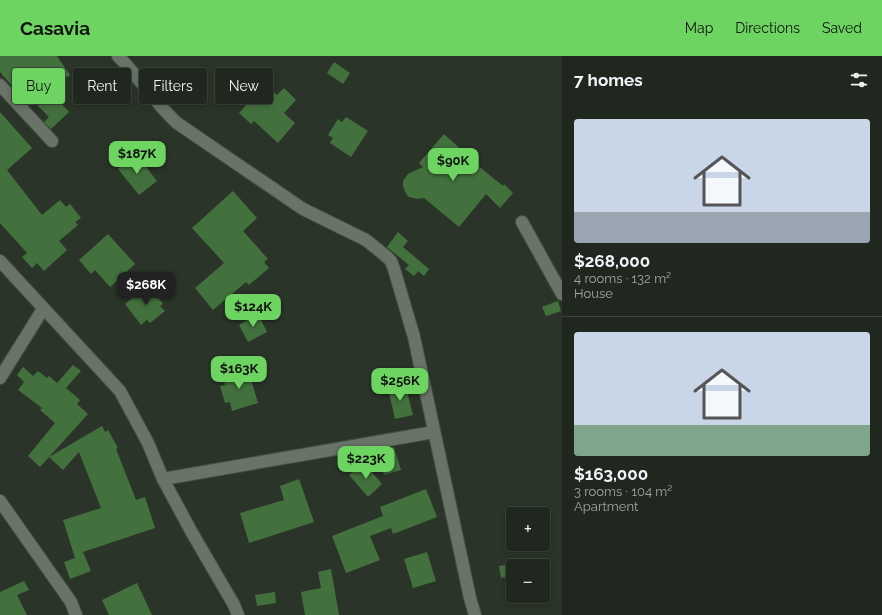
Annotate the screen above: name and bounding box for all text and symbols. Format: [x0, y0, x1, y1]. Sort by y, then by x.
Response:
text: Casavia [20, 17, 90, 39]
text: Map [685, 20, 713, 36]
text: Directions [735, 20, 800, 36]
text: Saved [822, 20, 862, 36]
chip: Buy [12, 68, 65, 104]
chip: Rent [73, 68, 131, 104]
chip: Filters [139, 68, 207, 104]
chip: New [215, 68, 273, 104]
icon: filters [848, 69, 870, 91]
text: 7 homes [574, 70, 643, 90]
pin: $187K [109, 141, 165, 175]
icon: home [686, 145, 758, 217]
text: $187K [118, 146, 156, 161]
pin: $90K [429, 148, 477, 182]
text: $90K [437, 153, 469, 168]
text: $268,000 [574, 251, 650, 271]
text: 4 rooms · 132 m² [574, 271, 671, 286]
pin: $268K [118, 272, 174, 306]
text: $268K [126, 277, 166, 292]
text: House [574, 286, 613, 301]
pin: $124K [225, 294, 281, 328]
text: $124K [234, 299, 272, 314]
pin: $163K [211, 356, 267, 390]
icon: home [686, 358, 758, 430]
text: $163K [220, 361, 258, 376]
pin: $256K [372, 368, 428, 402]
text: $256K [380, 373, 420, 388]
pin: $223K [338, 446, 394, 480]
text: $223K [347, 451, 385, 466]
text: $163,000 [574, 464, 648, 484]
text: 3 rooms · 104 m² [574, 484, 672, 499]
text: Apartment [574, 499, 638, 514]
map controls [506, 507, 550, 603]
button: + [506, 507, 550, 551]
button: − [506, 559, 550, 603]

